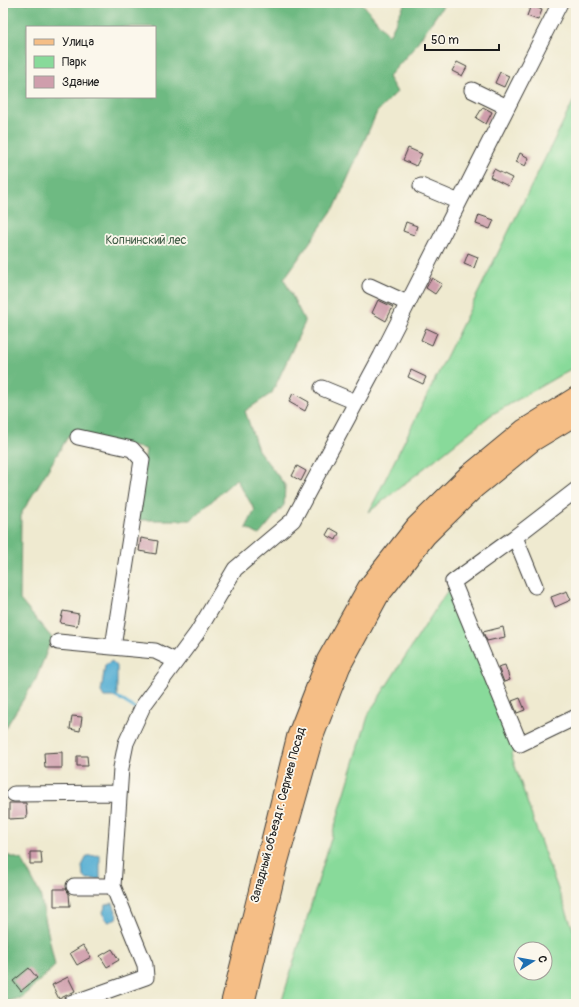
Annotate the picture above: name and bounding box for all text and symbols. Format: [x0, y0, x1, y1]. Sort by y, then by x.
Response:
legend [26, 26, 156, 98]
scale bar [425, 26, 499, 52]
text: 50 m [431, 33, 459, 48]
text: Улица [62, 35, 94, 50]
text: Парк [62, 55, 87, 70]
text: Здание [62, 75, 99, 90]
park label: Копнинский лес [105, 233, 187, 248]
street label: Западный объезд г. Сергиев Посад [247, 725, 309, 904]
north arrow [513, 941, 553, 981]
text: С [535, 955, 549, 964]

